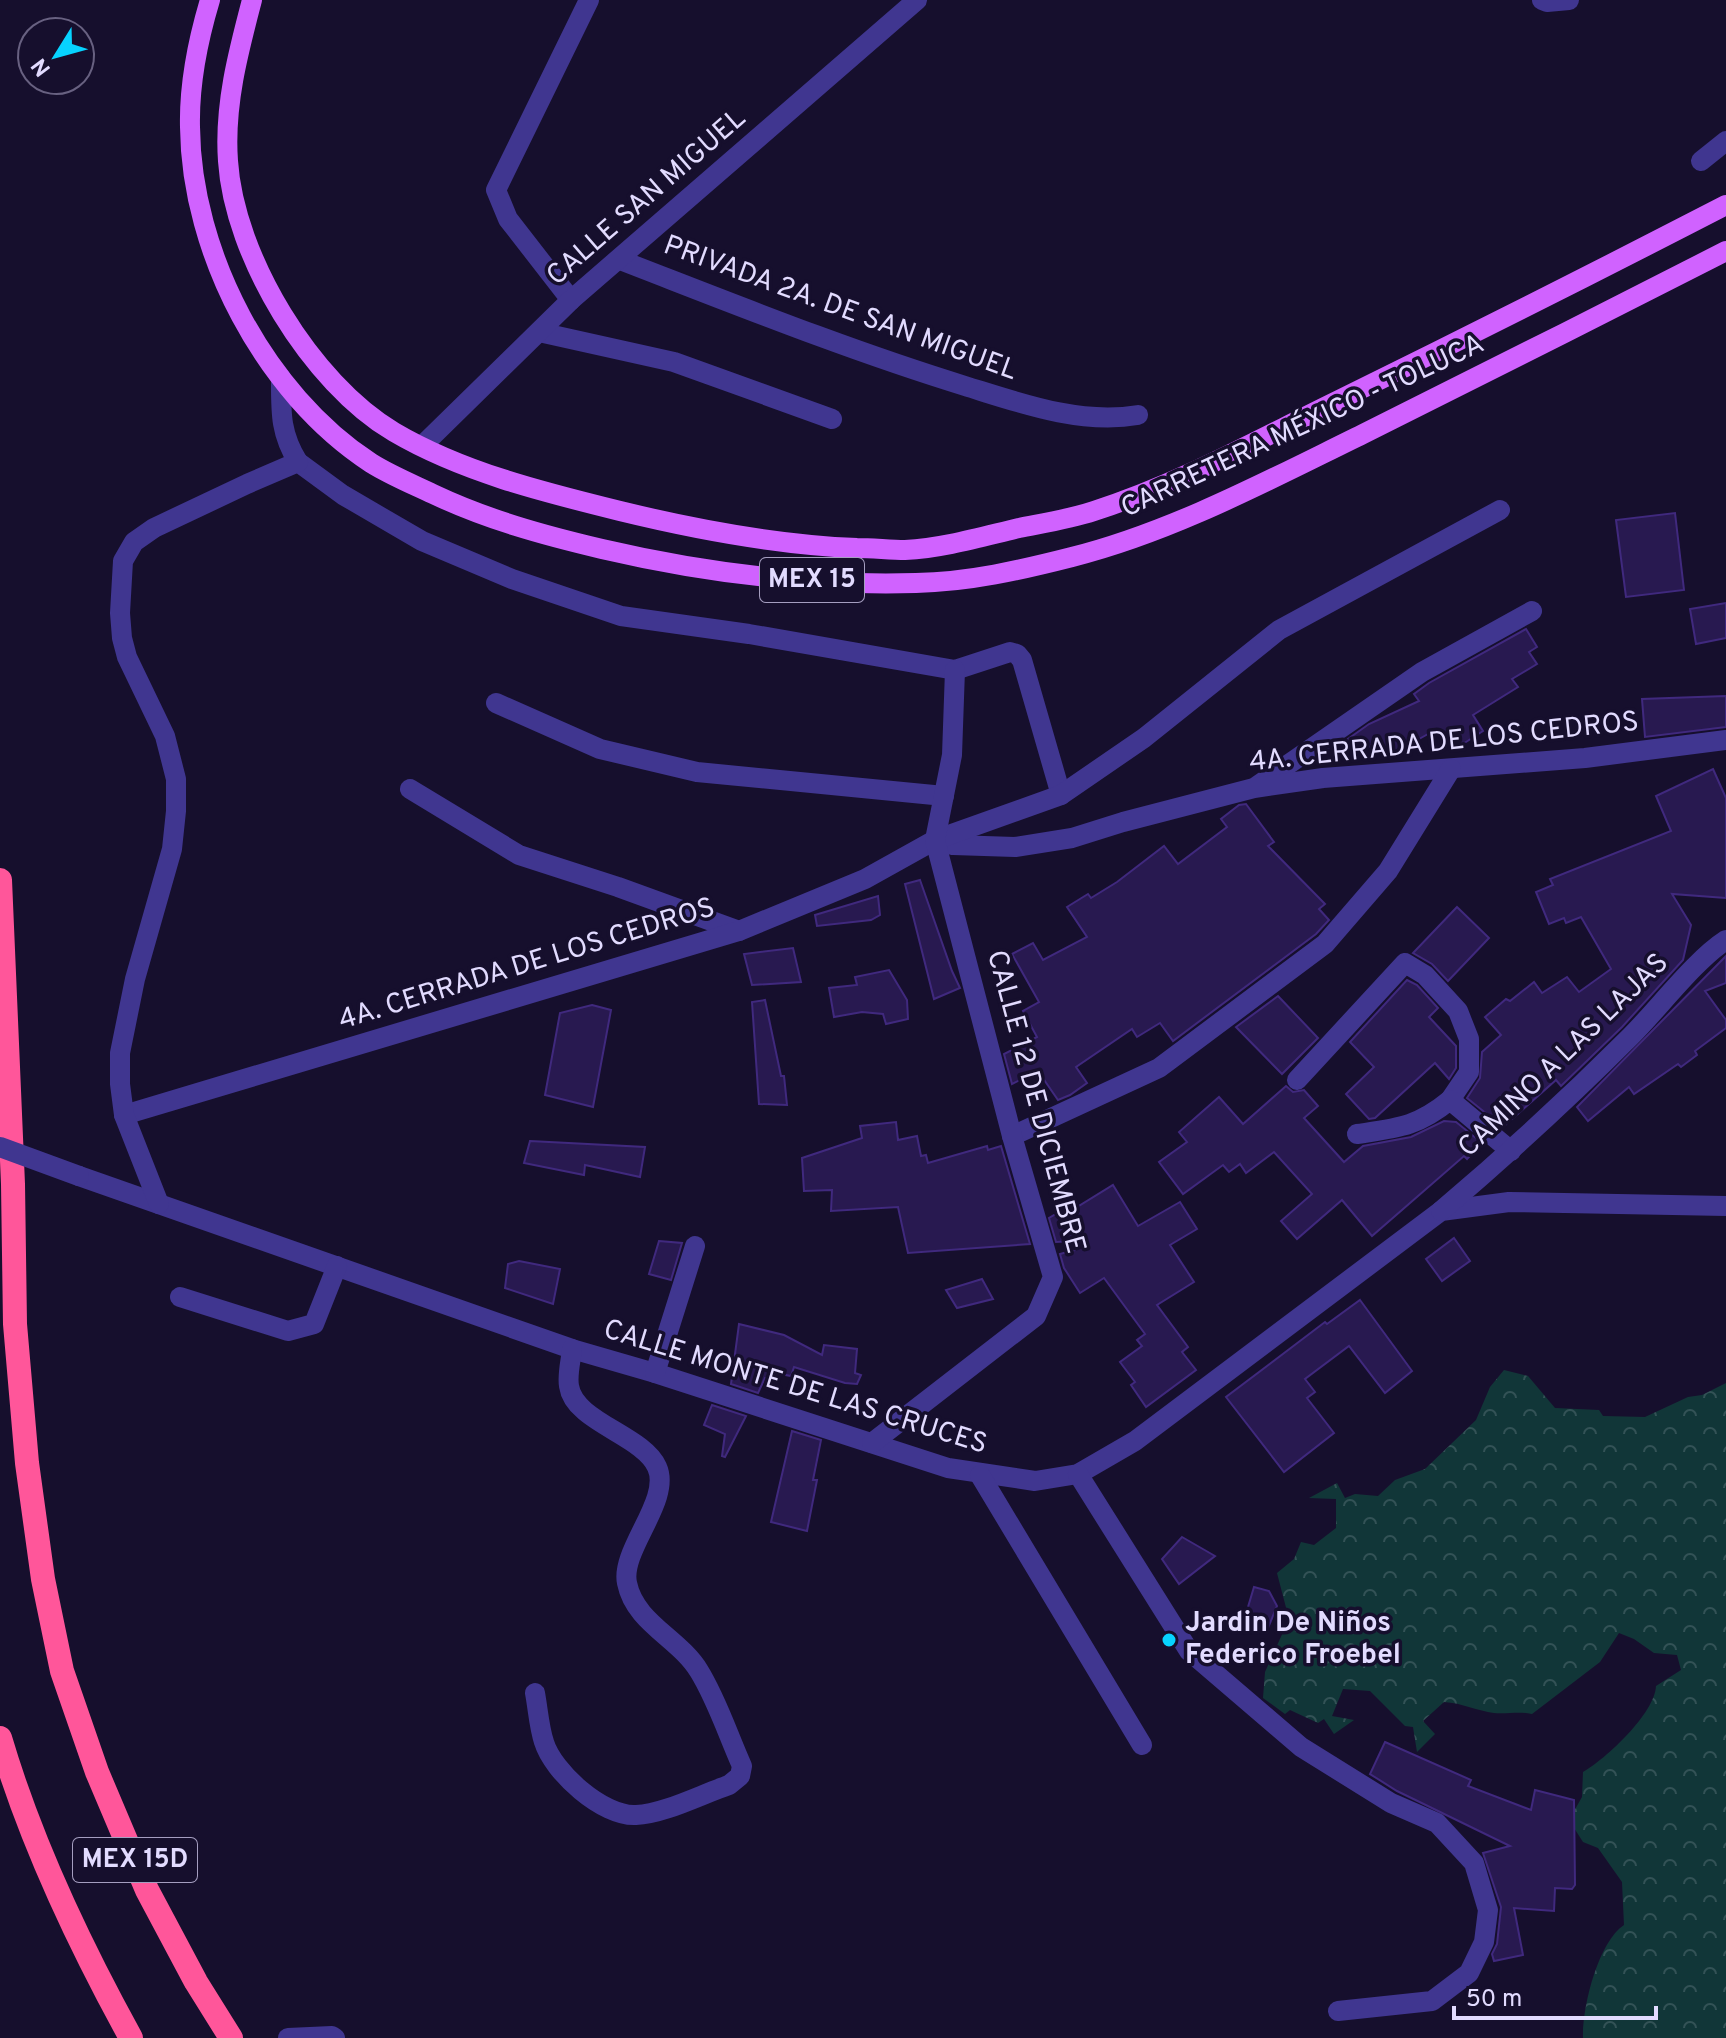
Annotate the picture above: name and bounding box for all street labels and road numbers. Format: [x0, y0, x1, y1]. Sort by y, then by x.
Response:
street label: CALLE SAN MIGUEL [540, 102, 754, 294]
street label: PRIVADA 2A. DE SAN MIGUEL [658, 228, 1022, 390]
street label: CARRETERA MÉXICO - TOLUCA [1115, 325, 1490, 527]
road number: MEX 15 [760, 558, 864, 602]
street label: 4A. CERRADA DE LOS CEDROS [1247, 705, 1641, 781]
street label: 4A. CERRADA DE LOS CEDROS [335, 891, 719, 1039]
street label: CALLE 12 DE DICIEMBRE [977, 946, 1093, 1258]
street label: CAMINO A LAS LAJAS [1451, 946, 1677, 1166]
street label: CALLE MONTE DE LAS CRUCES [599, 1312, 991, 1464]
road number: MEX 15D [73, 1838, 197, 1882]

